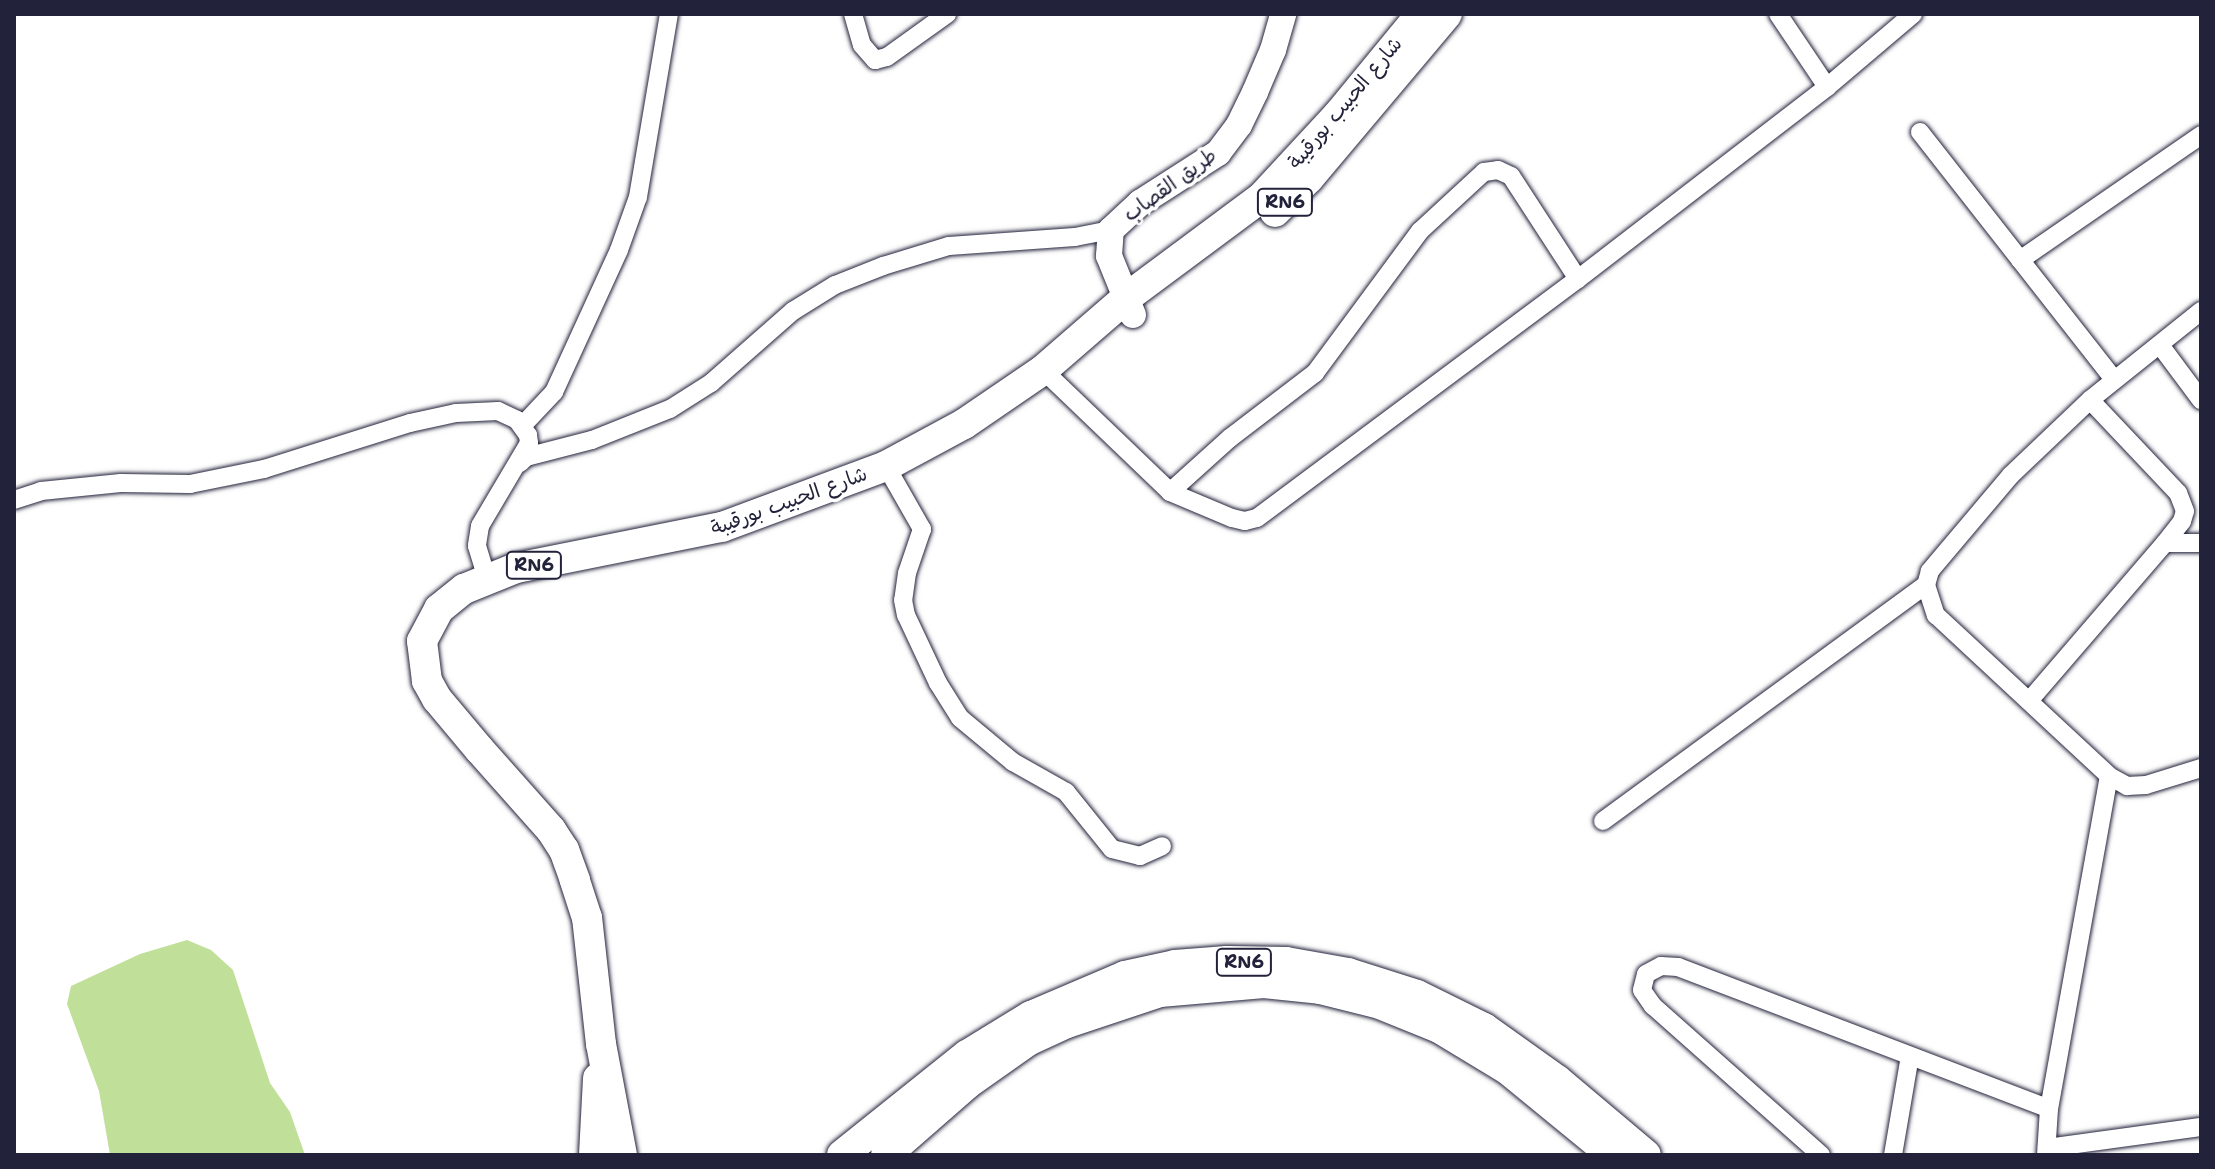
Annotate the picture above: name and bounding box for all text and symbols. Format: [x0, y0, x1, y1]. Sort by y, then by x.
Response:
street label: شارع الحبيب بورقيبة [1283, 32, 1407, 174]
street label: طريق القصاب [1119, 143, 1221, 227]
road number: RN6 [1255, 188, 1315, 216]
street label: شارع الحبيب بورقيبة [707, 462, 871, 540]
road number: RN6 [504, 551, 564, 579]
road number: RN6 [1214, 948, 1274, 976]

